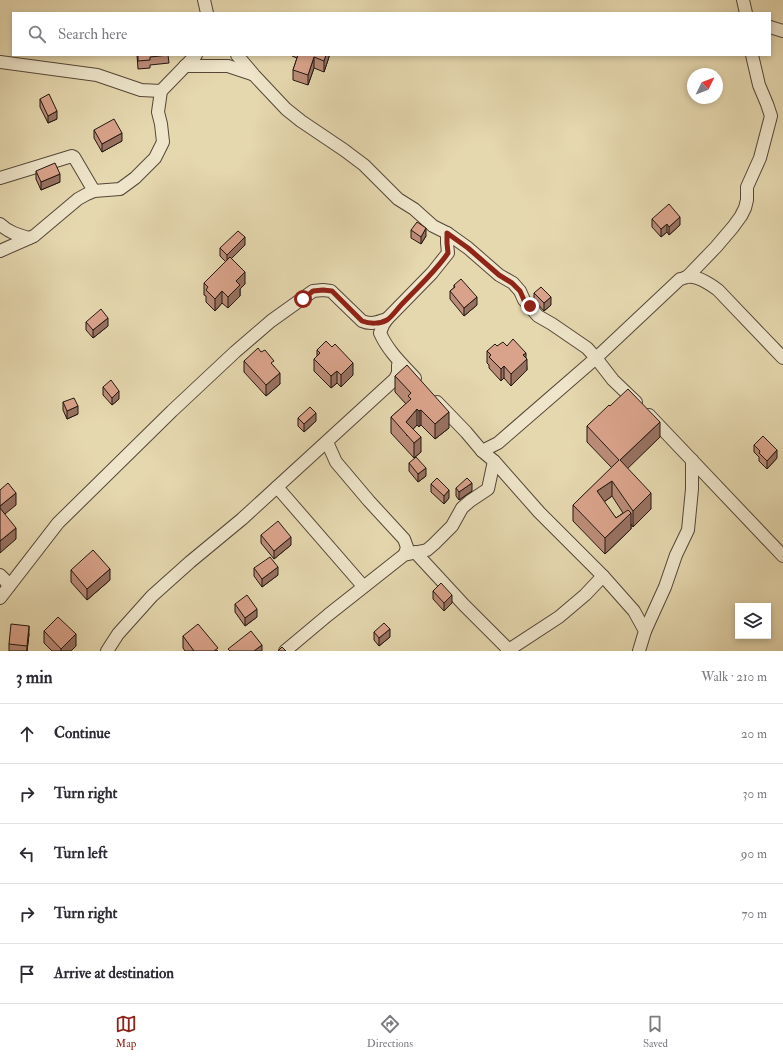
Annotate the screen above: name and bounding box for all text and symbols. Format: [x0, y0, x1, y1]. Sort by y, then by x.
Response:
search box [12, 12, 771, 56]
icon: search [26, 23, 48, 45]
text: Search here [58, 25, 127, 44]
north arrow [687, 68, 723, 104]
route start [294, 290, 312, 308]
route end [521, 297, 539, 315]
map controls [735, 603, 771, 639]
button: layers [735, 603, 771, 639]
text: 3 min [16, 667, 53, 688]
text: Walk · 210 m [701, 669, 767, 685]
icon: ahead [16, 723, 38, 745]
text: Continue [54, 724, 110, 743]
text: 20 m [741, 726, 767, 742]
icon: right [16, 783, 38, 805]
text: Turn right [54, 784, 117, 803]
text: 30 m [743, 786, 767, 802]
icon: left [16, 843, 38, 865]
text: Turn left [54, 844, 108, 863]
text: 90 m [741, 846, 767, 862]
icon: right [16, 903, 38, 925]
text: Turn right [54, 904, 117, 923]
text: 70 m [742, 906, 767, 922]
icon: arrive [16, 963, 38, 985]
text: Arrive at destination [54, 964, 174, 983]
tab: Map [115, 1013, 137, 1050]
tab: Directions [367, 1013, 413, 1050]
tab: Saved [643, 1013, 668, 1050]

